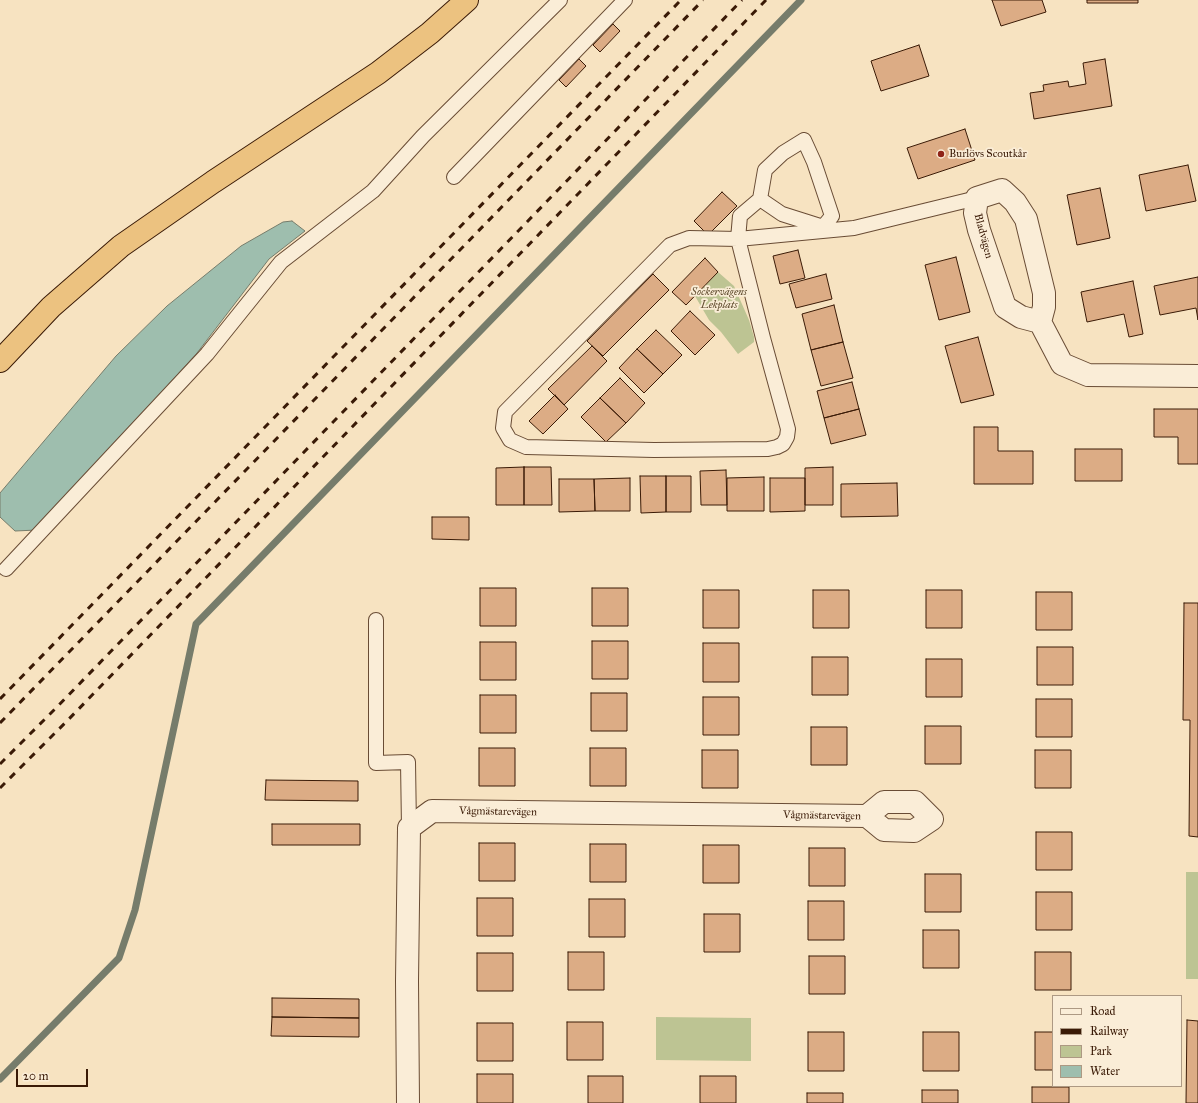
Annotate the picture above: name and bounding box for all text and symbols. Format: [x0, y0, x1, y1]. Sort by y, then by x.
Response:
place label: Burlövs Scoutkår [949, 147, 1027, 161]
marker: Burlövs Scoutkår [936, 149, 946, 159]
street label: Bladvägen [971, 212, 995, 260]
park label: Sockervägens Lekplats [691, 285, 747, 311]
street label: Vågmästarevägen [459, 805, 537, 819]
street label: Vågmästarevägen [783, 809, 861, 823]
legend [1052, 995, 1182, 1087]
text: Road [1090, 1004, 1116, 1018]
text: Railway [1090, 1024, 1128, 1038]
text: Park [1090, 1044, 1112, 1058]
scale bar [18, 1061, 90, 1087]
text: Water [1090, 1064, 1120, 1078]
text: 20 m [23, 1069, 49, 1083]

